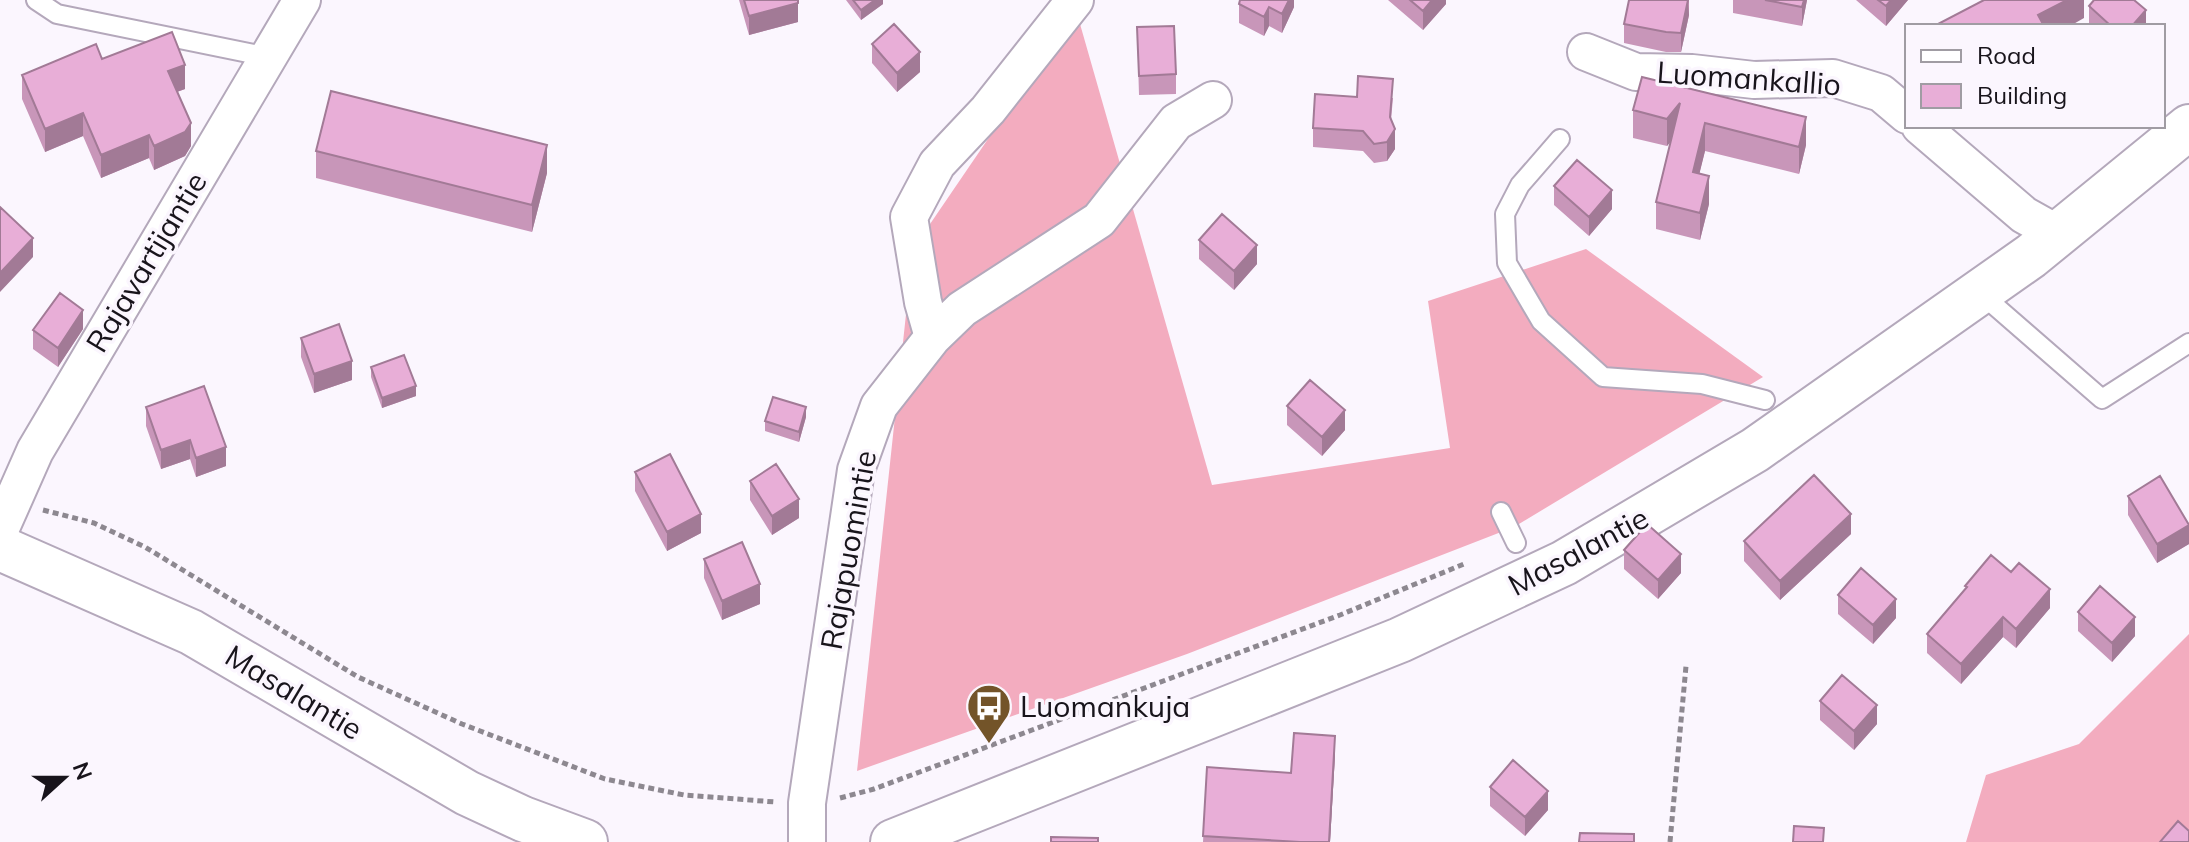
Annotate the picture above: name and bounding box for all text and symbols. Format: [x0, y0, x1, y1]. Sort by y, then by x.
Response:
legend [1905, 24, 2165, 128]
text: Road [1977, 40, 2036, 70]
street label: Luomankallio [1656, 53, 1842, 103]
text: Building [1977, 80, 2067, 110]
street label: Rajavartijantie [77, 165, 215, 359]
street label: Rajapuomintie [812, 448, 884, 652]
street label: Masalantie [1501, 498, 1655, 604]
street label: Masalantie [219, 636, 369, 748]
bus stop icon: Luomankuja [965, 682, 1013, 745]
place label: Luomankuja [1020, 687, 1190, 725]
north arrow [24, 738, 104, 818]
text: N [67, 758, 99, 784]

